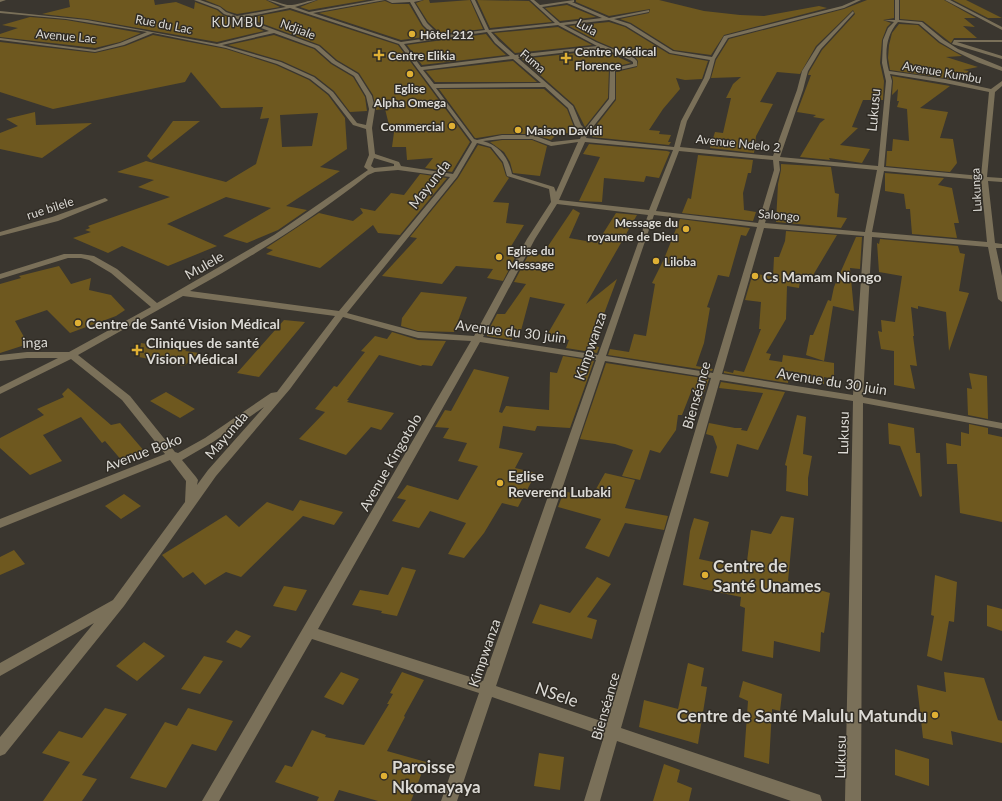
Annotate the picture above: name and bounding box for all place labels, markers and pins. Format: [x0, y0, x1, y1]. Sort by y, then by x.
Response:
place label: Hôtel 212 [420, 27, 473, 42]
marker: Hôtel 212 [407, 29, 417, 39]
place label: Centre Médical Florence [575, 44, 656, 73]
place label: Centre Elikia [388, 48, 455, 63]
marker: Centre Elikia [373, 49, 385, 61]
marker: Centre Médical Florence [560, 52, 572, 64]
marker: Eglise Alpha Omega [405, 69, 415, 79]
place label: Eglise Alpha Omega [373, 81, 446, 110]
place label: Commercial [381, 119, 444, 134]
marker: Commercial [447, 121, 457, 131]
place label: Maison Davidi [526, 123, 602, 138]
marker: Maison Davidi [513, 125, 523, 135]
place label: Message du royaume de Dieu [587, 215, 678, 244]
marker: Message du royaume de Dieu [681, 224, 691, 234]
place label: Eglise du Message [507, 243, 555, 272]
marker: Eglise du Message [494, 252, 504, 262]
place label: Liloba [664, 254, 696, 269]
marker: Liloba [651, 256, 661, 266]
place label: Cs Mamam Niongo [763, 268, 881, 285]
marker: Cs Mamam Niongo [750, 271, 760, 281]
place label: Centre de Santé Vision Médical [86, 315, 280, 332]
marker: Centre de Santé Vision Médical [73, 318, 83, 328]
place label: Cliniques de santé Vision Médical [145, 334, 260, 367]
marker: Cliniques de santé Vision Médical [131, 344, 143, 356]
place label: Eglise Reverend Lubaki [508, 467, 611, 500]
marker: Eglise Reverend Lubaki [495, 478, 505, 488]
place label: Centre de Santé Unames [713, 555, 821, 596]
marker: Centre de Santé Unames [700, 570, 710, 580]
place label: Centre de Santé Malulu Matundu [677, 705, 927, 726]
marker: Centre de Santé Malulu Matundu [930, 710, 940, 720]
place label: Paroisse Nkomayaya [392, 756, 481, 797]
marker: Paroisse Nkomayaya [379, 771, 389, 781]

